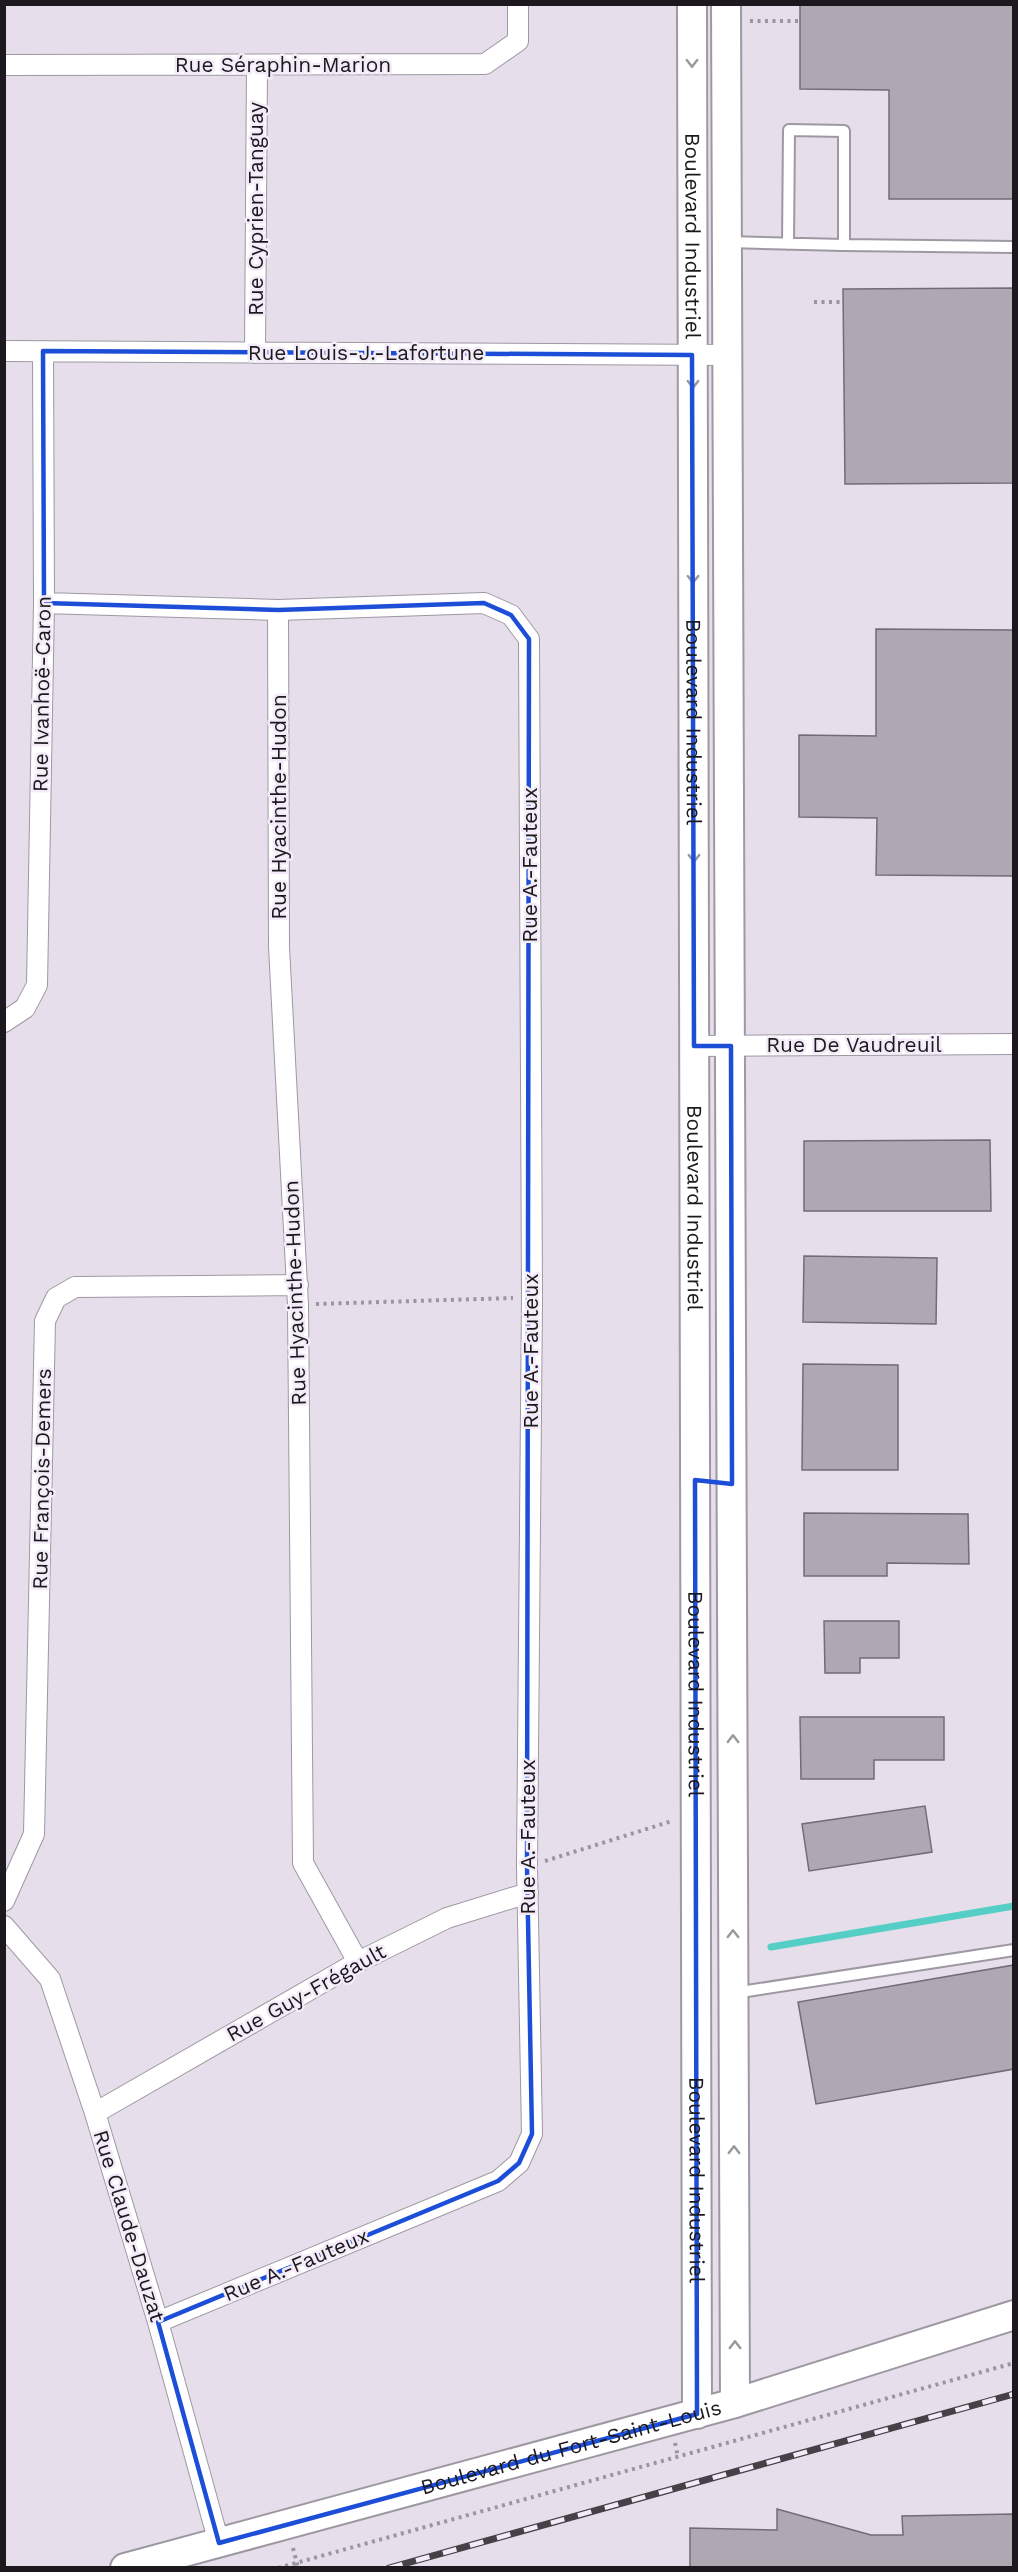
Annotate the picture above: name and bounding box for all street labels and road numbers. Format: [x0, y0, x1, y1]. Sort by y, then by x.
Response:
street label: Rue Séraphin-Marion [175, 52, 391, 77]
street label: Rue Cyprien-Tanguay [243, 102, 268, 316]
street label: Boulevard Industriel [680, 133, 706, 340]
street label: Rue Louis-J.-Lafortune [248, 340, 484, 365]
street label: Rue Ivanhoë-Caron [27, 596, 56, 792]
street label: Boulevard Industriel [681, 619, 707, 826]
street label: Rue Hyacinthe-Hudon [266, 694, 291, 920]
street label: Rue A.-Fauteux [517, 787, 542, 943]
street label: Rue De Vaudreuil [766, 1032, 942, 1057]
street label: Boulevard Industriel [682, 1105, 708, 1312]
street label: Rue Hyacinthe-Hudon [278, 1180, 311, 1406]
street label: Rue A.-Fauteux [518, 1273, 543, 1429]
street label: Rue François-Demers [27, 1368, 56, 1590]
street label: Boulevard Industriel [683, 1591, 709, 1798]
street label: Rue A.-Fauteux [515, 1759, 540, 1915]
street label: Rue Guy-Frégault [222, 1938, 390, 2047]
street label: Boulevard Industriel [684, 2077, 710, 2284]
street label: Rue Claude-Dauzat [88, 2127, 171, 2325]
street label: Rue A.-Fauteux [219, 2223, 372, 2306]
street label: Boulevard du Fort-Saint-Louis [418, 2394, 724, 2499]

